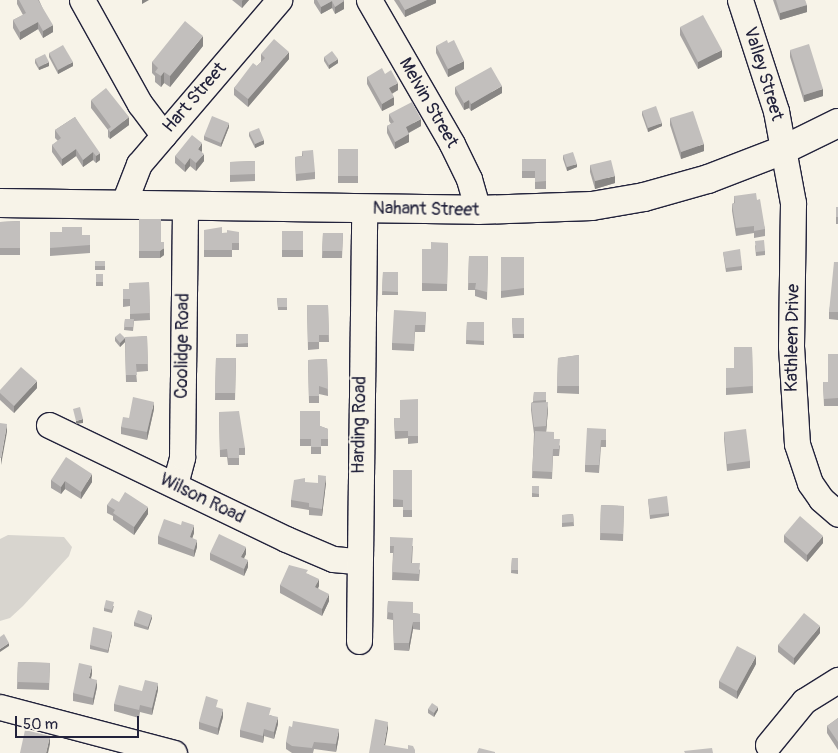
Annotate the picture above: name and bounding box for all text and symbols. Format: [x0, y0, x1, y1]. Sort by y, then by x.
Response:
street label: Valley Street [738, 24, 788, 124]
street label: Melvin Street [394, 54, 462, 152]
street label: Hart Street [159, 58, 231, 138]
street label: Nahant Street [372, 198, 480, 222]
street label: Kathleen Drive [781, 284, 805, 392]
street label: Coolidge Road [171, 293, 195, 399]
street label: Harding Road [348, 376, 372, 474]
street label: Wilson Road [156, 469, 248, 529]
scale bar [18, 706, 141, 738]
text: 50 m [23, 715, 58, 734]

